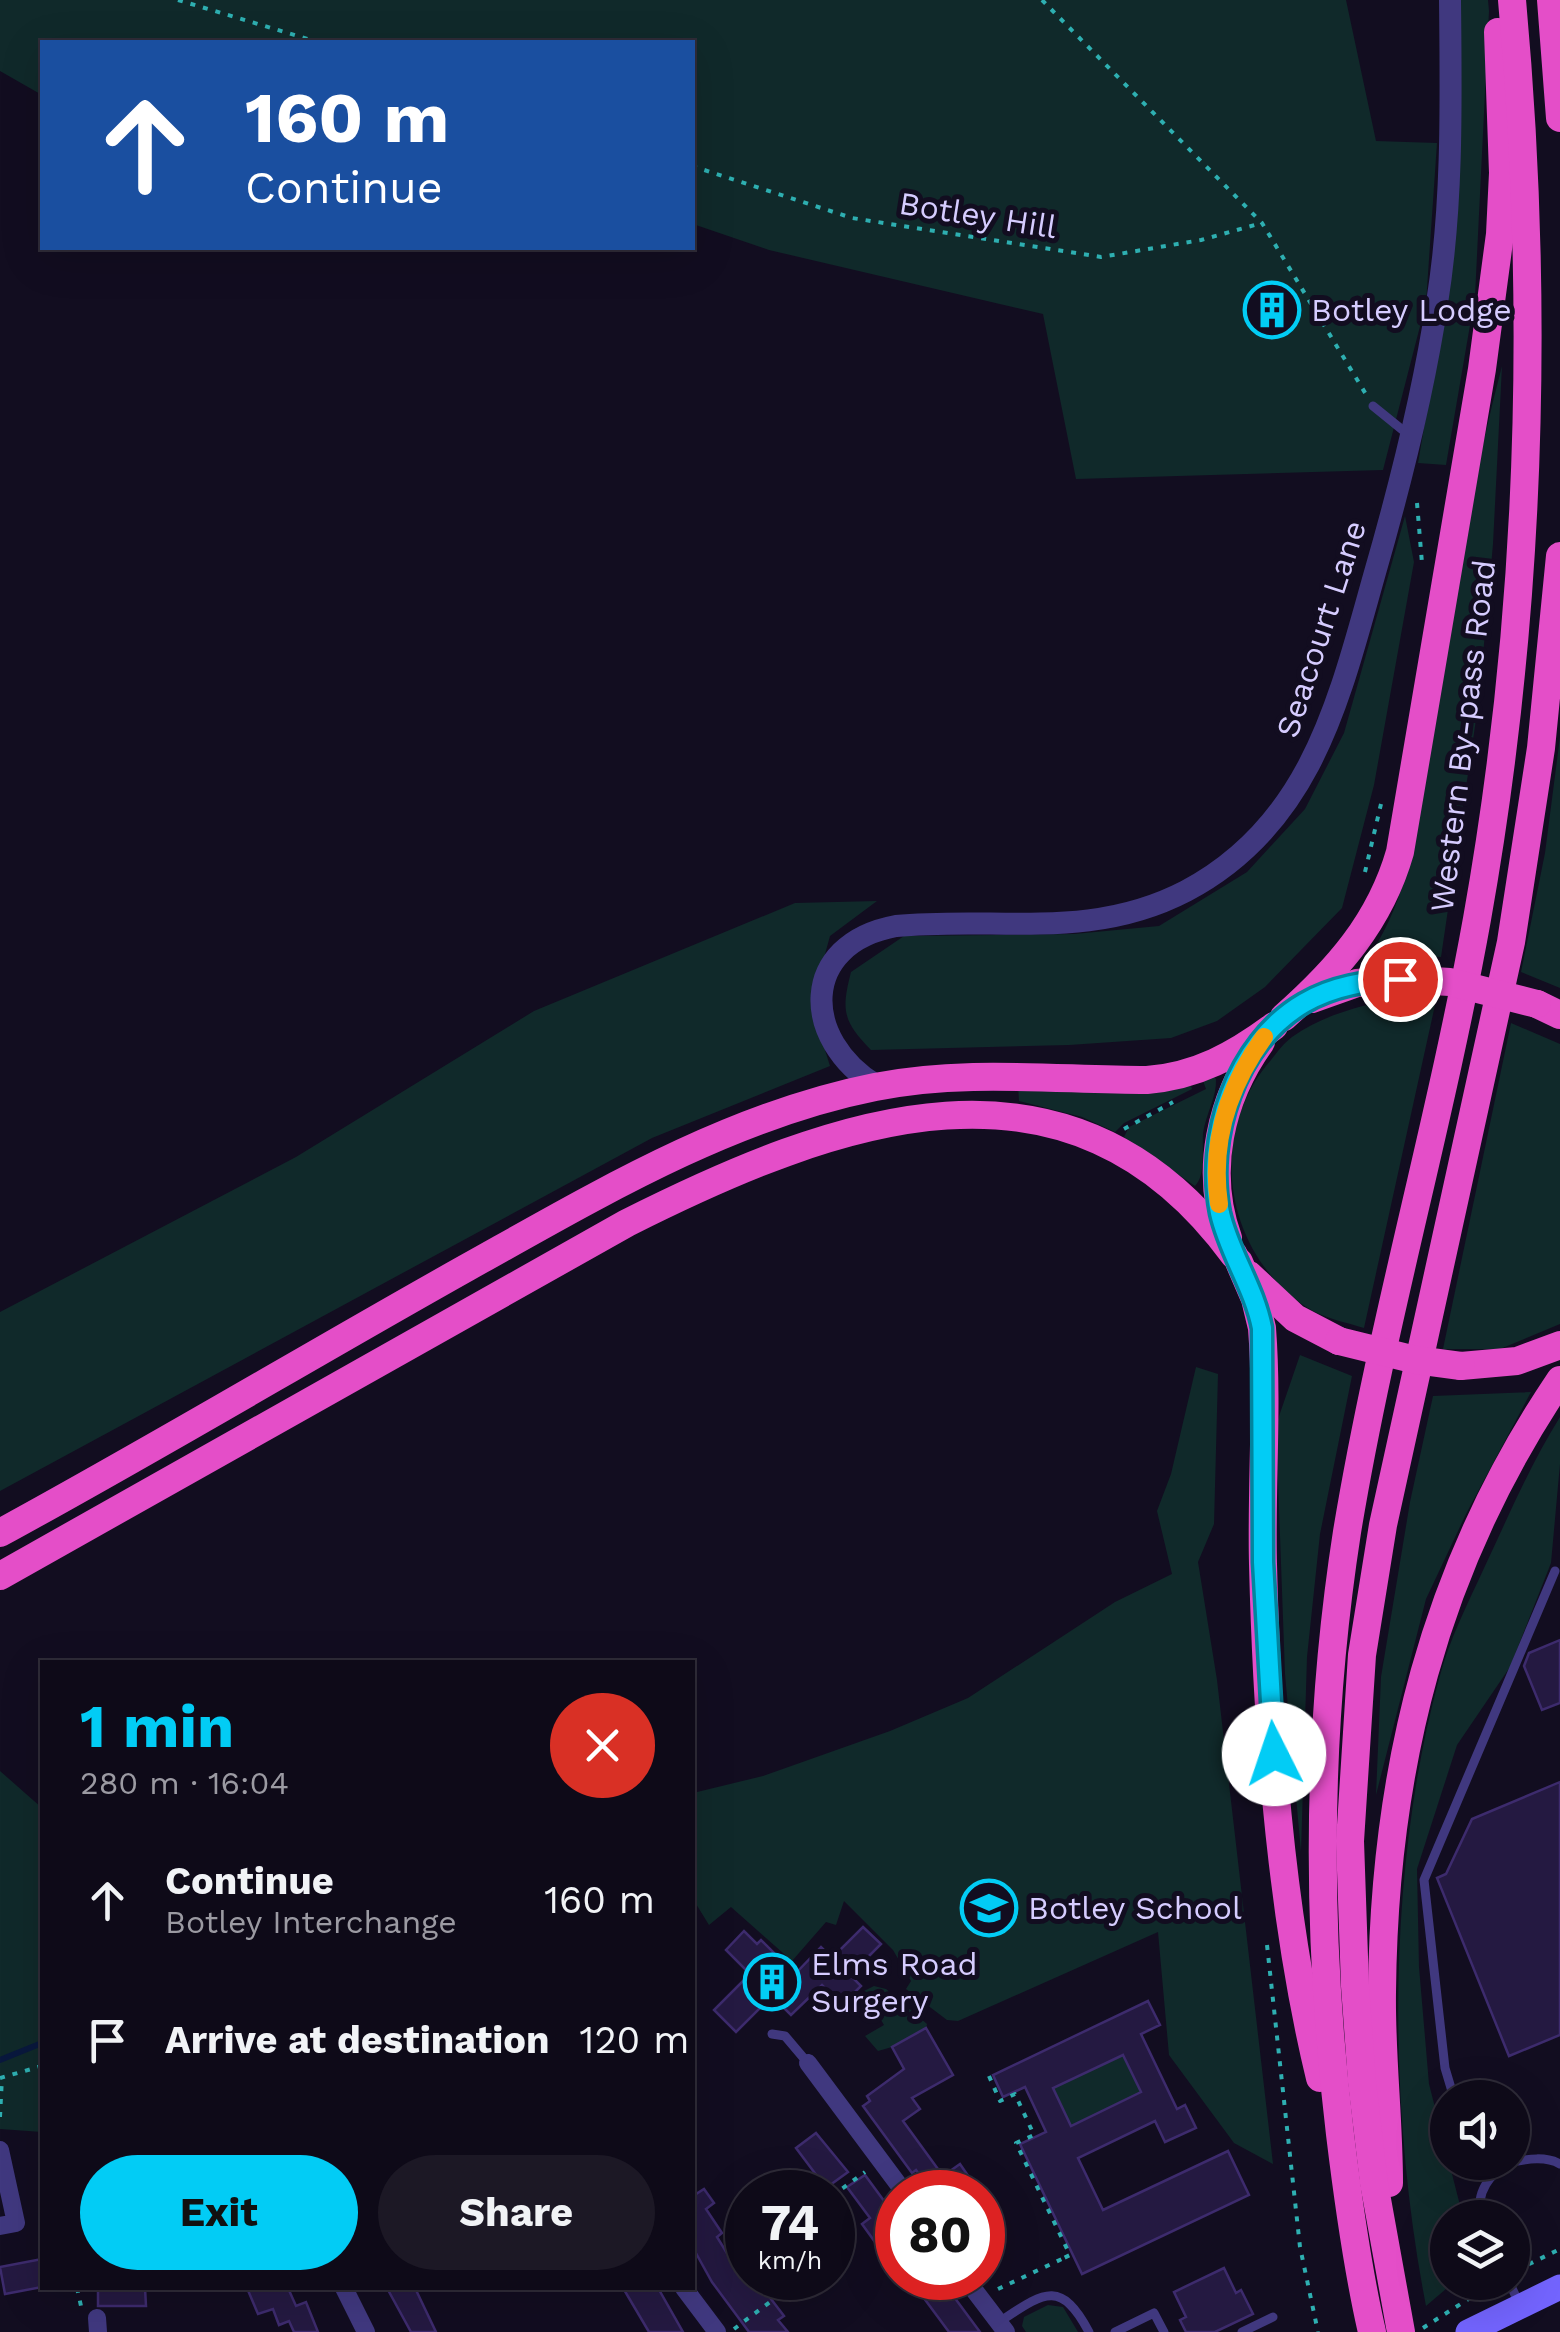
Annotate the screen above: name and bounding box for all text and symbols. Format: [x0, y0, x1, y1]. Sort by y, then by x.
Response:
text: 160 m [245, 77, 449, 159]
icon: ahead [80, 80, 210, 210]
text: Continue [245, 161, 443, 214]
street label: Botley Hill [897, 184, 1060, 246]
building icon: Botley Lodge [1242, 280, 1302, 340]
place label: Botley Lodge [1311, 291, 1512, 329]
street label: Seacourt Lane [1268, 516, 1374, 742]
street label: Western By-pass Road [1423, 558, 1503, 914]
pin [1358, 937, 1443, 1022]
icon: arrive [1373, 952, 1428, 1007]
text: 1 min [80, 1691, 234, 1762]
button: close [550, 1693, 655, 1798]
position arrow [1222, 1702, 1326, 1806]
text: 280 m · 16:04 [80, 1764, 289, 1802]
text: Continue [165, 1859, 334, 1903]
icon: ahead [80, 1873, 135, 1928]
text: 160 m [544, 1878, 655, 1922]
school or university icon: Botley School [959, 1878, 1019, 1938]
place label: Botley School [1028, 1889, 1242, 1927]
text: Botley Interchange [165, 1903, 457, 1941]
place label: Elms Road Surgery [811, 1945, 978, 2020]
building icon: Elms Road Surgery [742, 1952, 802, 2012]
icon: arrive [80, 2013, 135, 2068]
text: Arrive at destination [165, 2018, 550, 2062]
text: 120 m [580, 2018, 689, 2062]
map controls [1430, 2080, 1530, 2300]
button: sound [1430, 2080, 1530, 2180]
button: Exit [80, 2155, 358, 2270]
button: Share [378, 2155, 655, 2270]
speed limit sign: 80 [875, 2170, 1005, 2300]
text: 74 [761, 2193, 819, 2252]
button: layers [1430, 2200, 1530, 2300]
text: km/h [758, 2246, 822, 2275]

